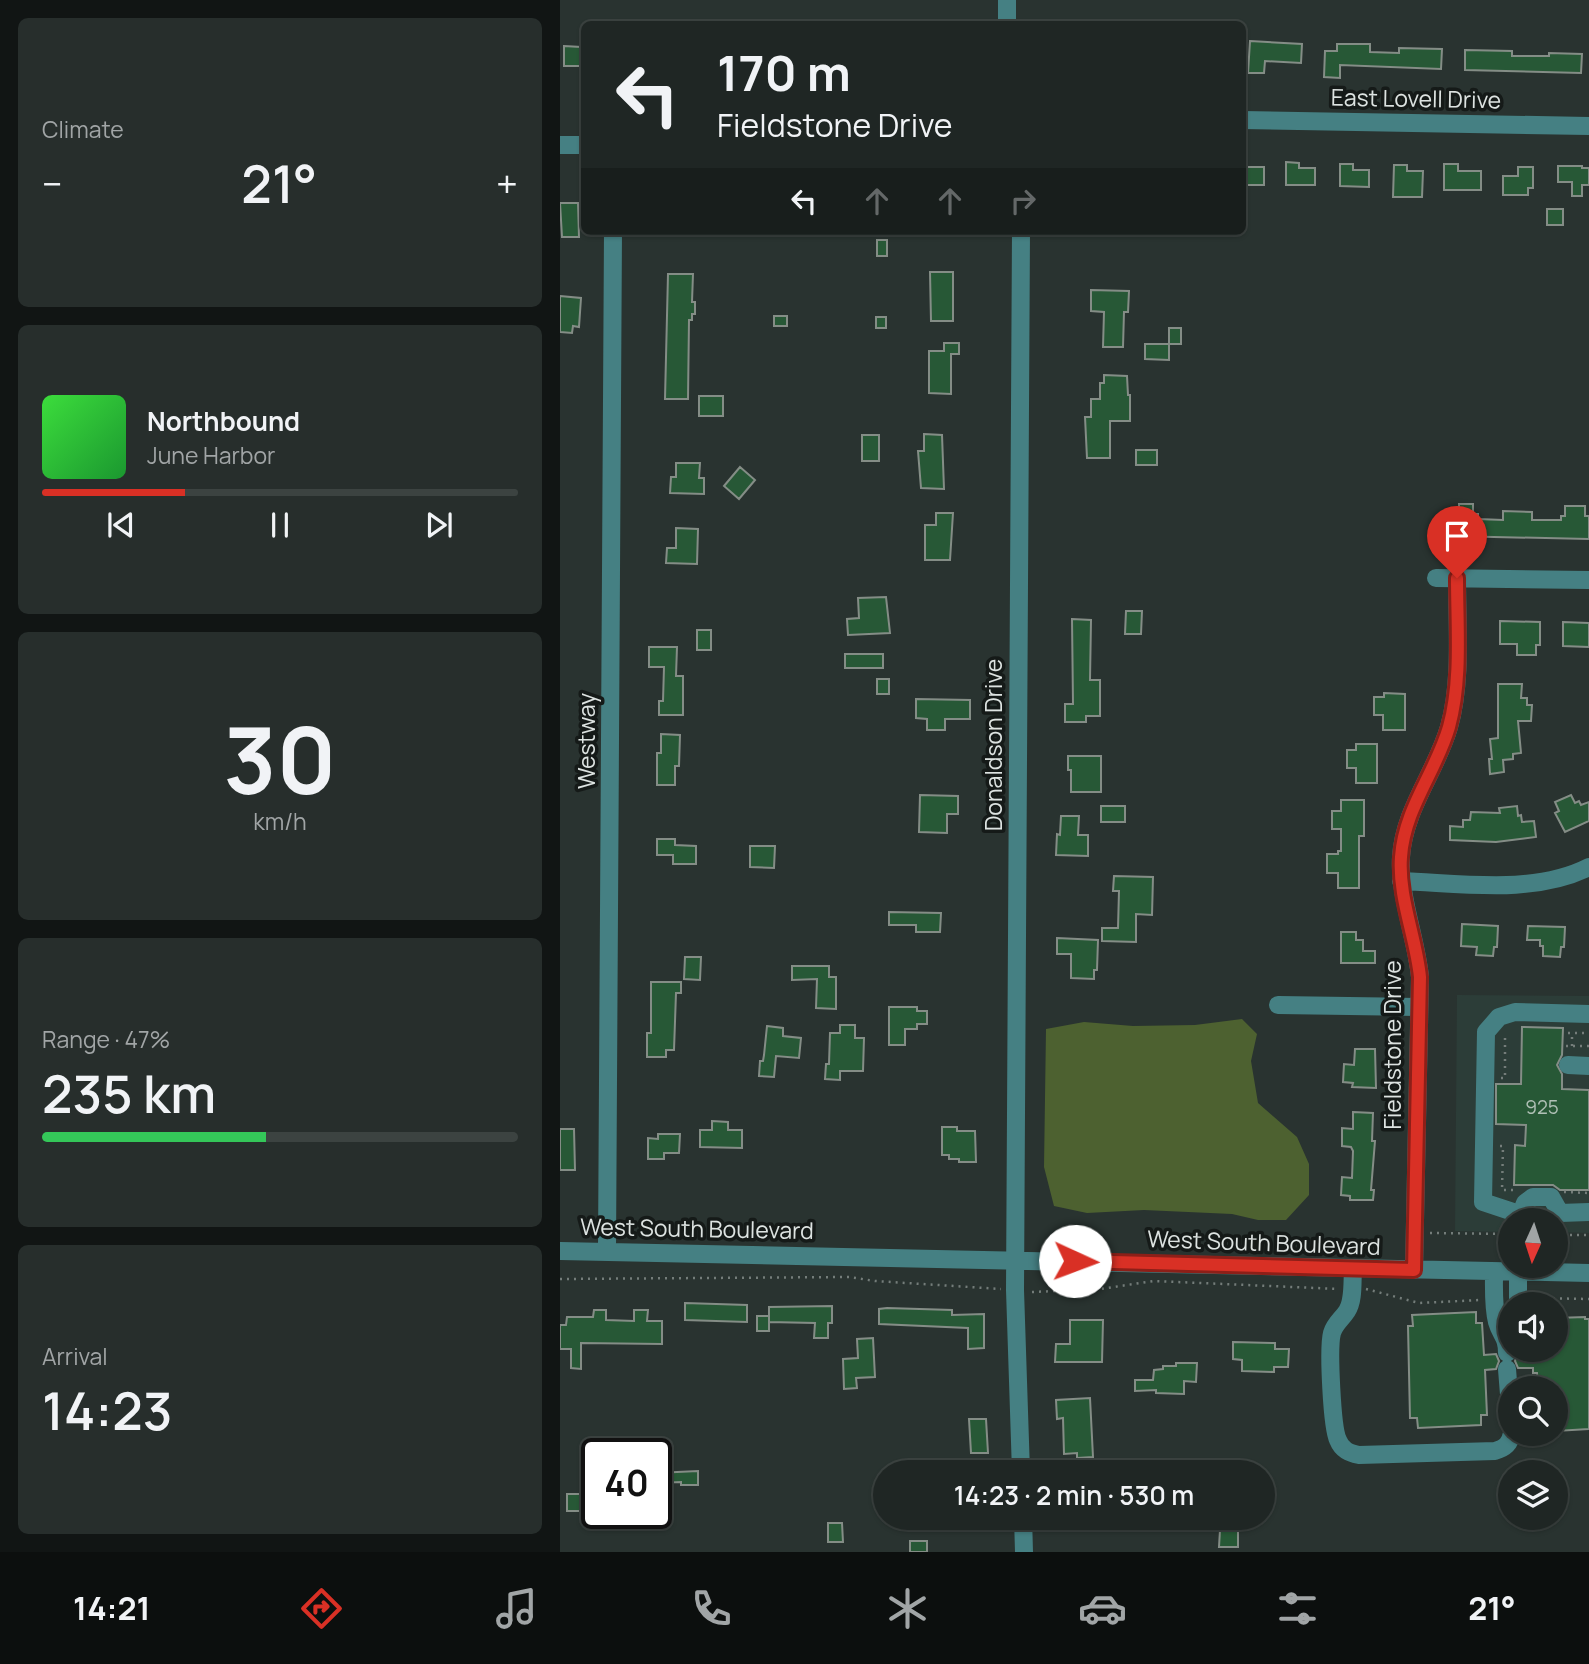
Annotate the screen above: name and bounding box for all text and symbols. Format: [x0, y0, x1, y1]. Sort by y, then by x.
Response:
text: 170 m [717, 39, 851, 106]
icon: left [602, 49, 693, 140]
street label: East Lovell Drive [1331, 81, 1501, 115]
text: Fieldstone Drive [717, 103, 952, 147]
text: Climate [42, 113, 124, 145]
text: 21° [241, 148, 317, 219]
text: − [42, 157, 63, 209]
text: + [496, 157, 518, 209]
icon: left [785, 182, 823, 220]
icon: ahead [858, 182, 896, 220]
icon: ahead [931, 182, 969, 220]
icon: right [1004, 182, 1042, 220]
text: Northbound [147, 403, 300, 439]
text: June Harbor [147, 439, 275, 471]
icon: previous [102, 506, 140, 544]
icon: pause [261, 506, 299, 544]
icon: next [420, 506, 458, 544]
pin [1427, 506, 1487, 578]
icon: arrive [1438, 517, 1476, 555]
street label: Donaldson Drive [977, 659, 1009, 831]
street label: Westway [570, 693, 602, 789]
text: 30 [224, 697, 336, 821]
text: km/h [253, 805, 307, 837]
street label: Fieldstone Drive [1376, 960, 1408, 1130]
text: Range · 47% [42, 1023, 170, 1055]
text: 235 km [42, 1058, 216, 1129]
house number: 925 [1525, 1094, 1559, 1120]
north arrow [1498, 1208, 1568, 1278]
map controls [1498, 1208, 1568, 1530]
street label: West South Boulevard [580, 1210, 814, 1246]
street label: West South Boulevard [1147, 1222, 1381, 1262]
position arrow [1038, 1224, 1112, 1298]
button: sound [1498, 1292, 1568, 1362]
text: Arrival [42, 1340, 108, 1372]
text: 14:23 [42, 1375, 173, 1446]
button: search [1498, 1376, 1568, 1446]
speed limit sign: 40 [581, 1438, 672, 1529]
button: layers [1498, 1460, 1568, 1530]
text: 14:23 · 2 min · 530 m [954, 1477, 1194, 1513]
icon: directions [297, 1584, 346, 1633]
icon: music [492, 1584, 541, 1633]
icon: phone [687, 1584, 736, 1633]
icon: climate [883, 1584, 932, 1633]
icon: car [1078, 1584, 1127, 1633]
icon: filters [1273, 1584, 1322, 1633]
text: 14:21 [73, 1586, 151, 1630]
text: 21° [1468, 1586, 1516, 1630]

